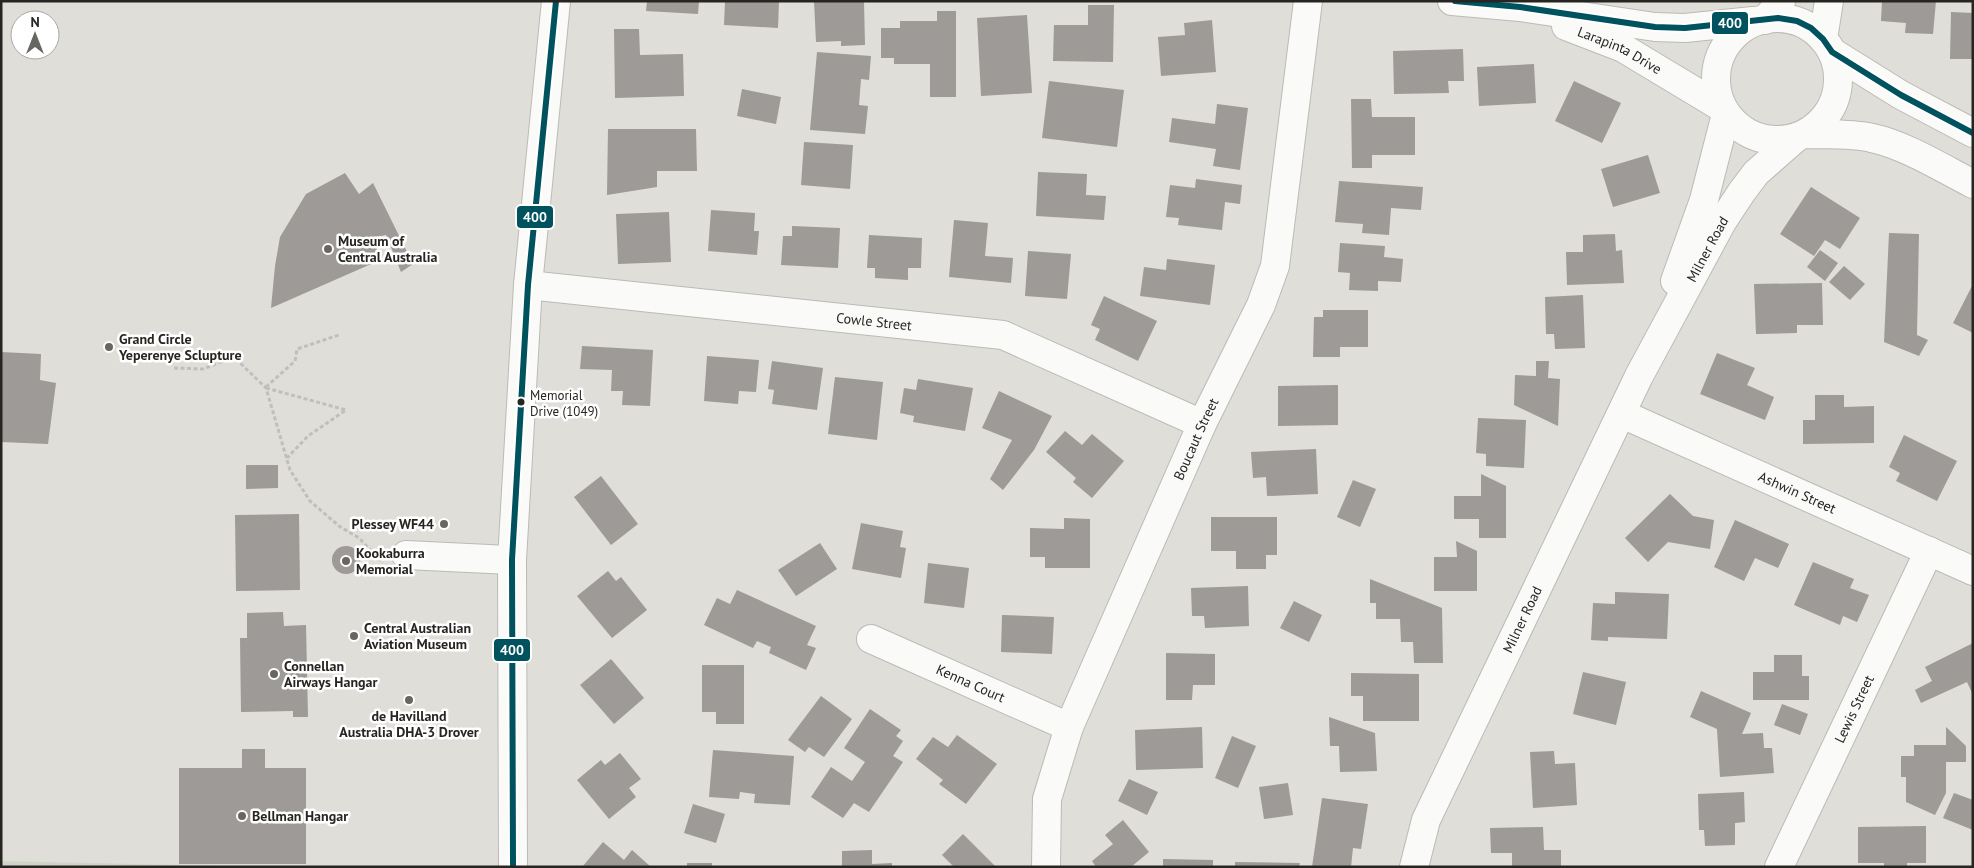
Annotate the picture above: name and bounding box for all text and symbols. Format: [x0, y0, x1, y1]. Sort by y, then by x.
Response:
north arrow [10, 10, 60, 60]
line badge: 400 [1711, 11, 1749, 35]
text: N [30, 13, 40, 31]
text: 400 [1718, 14, 1742, 32]
street label: Larapinta Drive [1575, 22, 1665, 78]
line badge: 400 [516, 205, 554, 229]
text: 400 [523, 208, 547, 226]
street label: Milner Road [1682, 213, 1732, 285]
place label: Museum of Central Australia [338, 232, 437, 266]
marker: Museum of Central Australia [322, 243, 334, 255]
street label: Cowle Street [835, 309, 913, 334]
place label: Grand Circle Yeperenye Sclupture [118, 330, 242, 364]
marker: Grand Circle Yeperenye Sclupture [103, 341, 115, 353]
place label: Memorial Drive (1049) [530, 387, 598, 420]
street label: Boucaut Street [1169, 395, 1223, 483]
marker: Memorial Drive (1049) [516, 397, 526, 407]
street label: Ashwin Street [1756, 467, 1839, 518]
place label: Plessey WF44 [352, 515, 434, 533]
marker: Plessey WF44 [438, 518, 450, 530]
place label: Kookaburra Memorial [356, 544, 425, 578]
marker: Kookaburra Memorial [340, 555, 352, 567]
street label: Milner Road [1499, 583, 1546, 656]
place label: Central Australian Aviation Museum [364, 619, 471, 653]
marker: Central Australian Aviation Museum [348, 630, 360, 642]
line badge: 400 [493, 638, 531, 662]
text: 400 [500, 641, 524, 659]
place label: Connellan Airways Hangar [284, 657, 377, 691]
street label: Kenna Court [933, 660, 1008, 707]
marker: Connellan Airways Hangar [268, 668, 280, 680]
street label: Lewis Street [1830, 672, 1878, 746]
marker: de Havilland Australia DHA-3 Drover [403, 694, 415, 706]
place label: de Havilland Australia DHA-3 Drover [339, 707, 479, 741]
place label: Bellman Hangar [252, 807, 348, 825]
marker: Bellman Hangar [236, 810, 248, 822]

